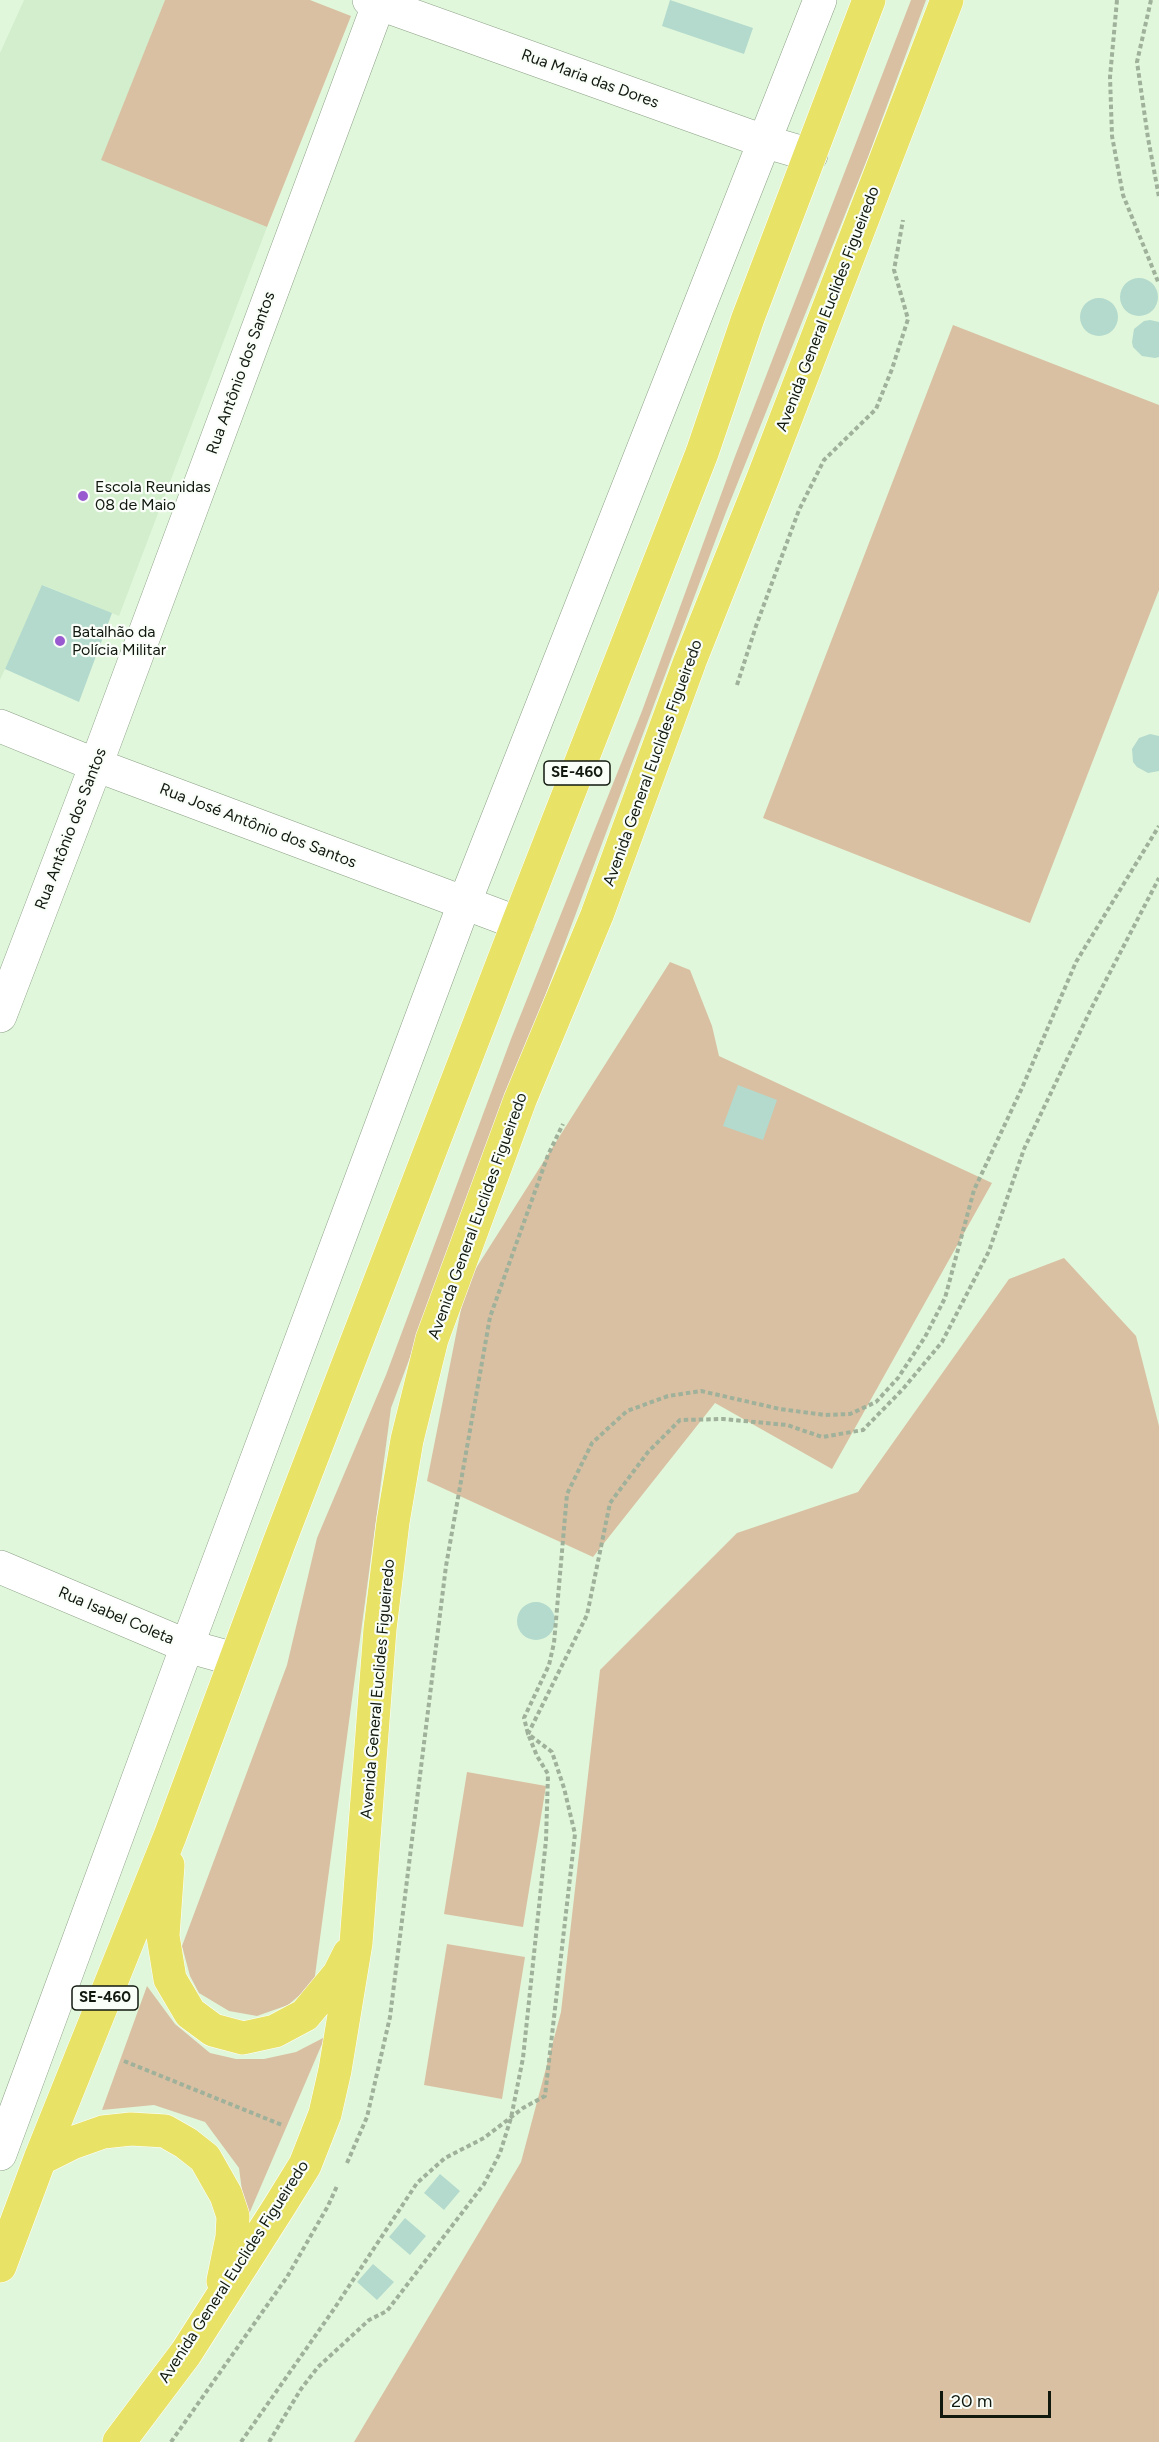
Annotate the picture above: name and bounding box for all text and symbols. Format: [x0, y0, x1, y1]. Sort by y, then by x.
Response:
street label: Rua Maria das Dores [519, 45, 661, 113]
street label: Avenida General Euclides Figueiredo [772, 184, 884, 434]
street label: Rua Antônio dos Santos [203, 289, 279, 457]
place label: Escola Reunidas 08 de Maio [95, 477, 211, 515]
marker: Escola Reunidas 08 de Maio [76, 489, 90, 503]
place label: Batalhão da Polícia Militar [72, 622, 166, 660]
marker: Batalhão da Polícia Militar [53, 634, 67, 648]
street label: Avenida General Euclides Figueiredo [599, 637, 707, 889]
street label: Rua Antônio dos Santos [31, 745, 111, 913]
road number: SE-460 [544, 761, 610, 785]
street label: Rua José Antônio dos Santos [157, 780, 359, 872]
street label: Avenida General Euclides Figueiredo [424, 1090, 532, 1342]
street label: Avenida General Euclides Figueiredo [357, 1558, 399, 1820]
street label: Rua Isabel Coleta [55, 1583, 177, 1649]
road number: SE-460 [72, 1986, 138, 2010]
street label: Avenida General Euclides Figueiredo [155, 2157, 313, 2387]
scale bar [943, 2379, 1054, 2417]
text: 20 m [951, 2390, 992, 2412]

